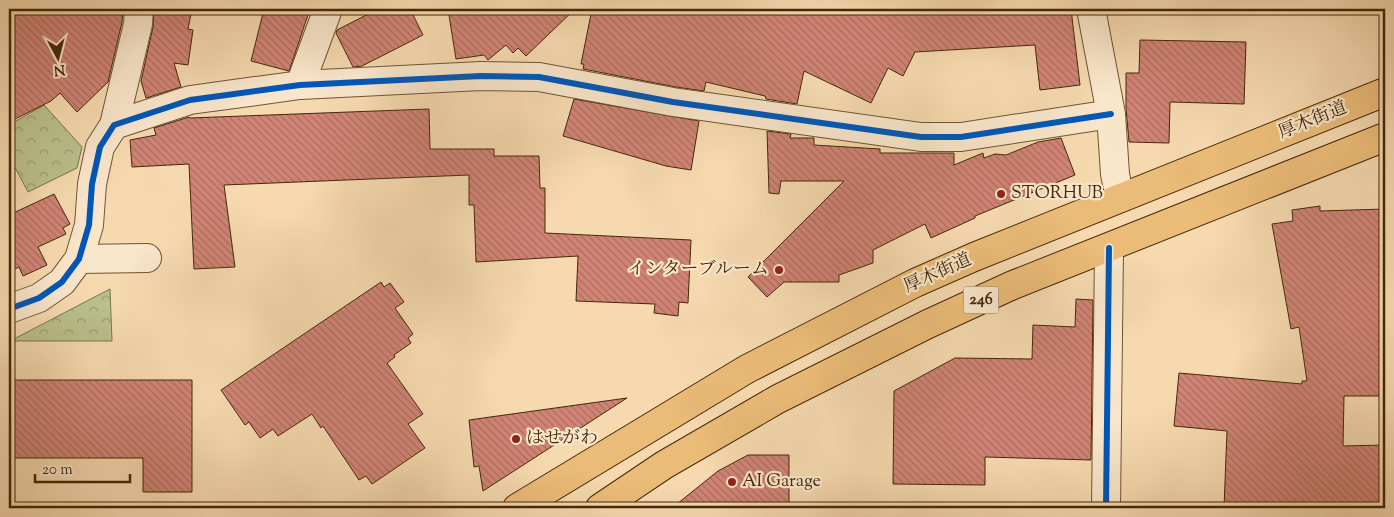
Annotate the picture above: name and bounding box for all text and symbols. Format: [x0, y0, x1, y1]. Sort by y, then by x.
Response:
north arrow [32, 32, 82, 82]
text: N [53, 58, 66, 80]
street label: 厚木街道 [1275, 95, 1351, 147]
place label: STORHUB [1011, 181, 1103, 207]
marker: STORHUB [995, 188, 1007, 200]
street label: 厚木街道 [900, 247, 976, 301]
place label: インターブルーム [627, 257, 769, 283]
marker: インターブルーム [773, 264, 785, 276]
road number: 246 [964, 286, 998, 314]
place label: はせがわ [526, 426, 598, 452]
marker: はせがわ [510, 433, 522, 445]
scale bar [35, 452, 130, 484]
text: 20 m [42, 460, 73, 481]
place label: AI Garage [742, 469, 821, 495]
marker: AI Garage [726, 476, 738, 488]

